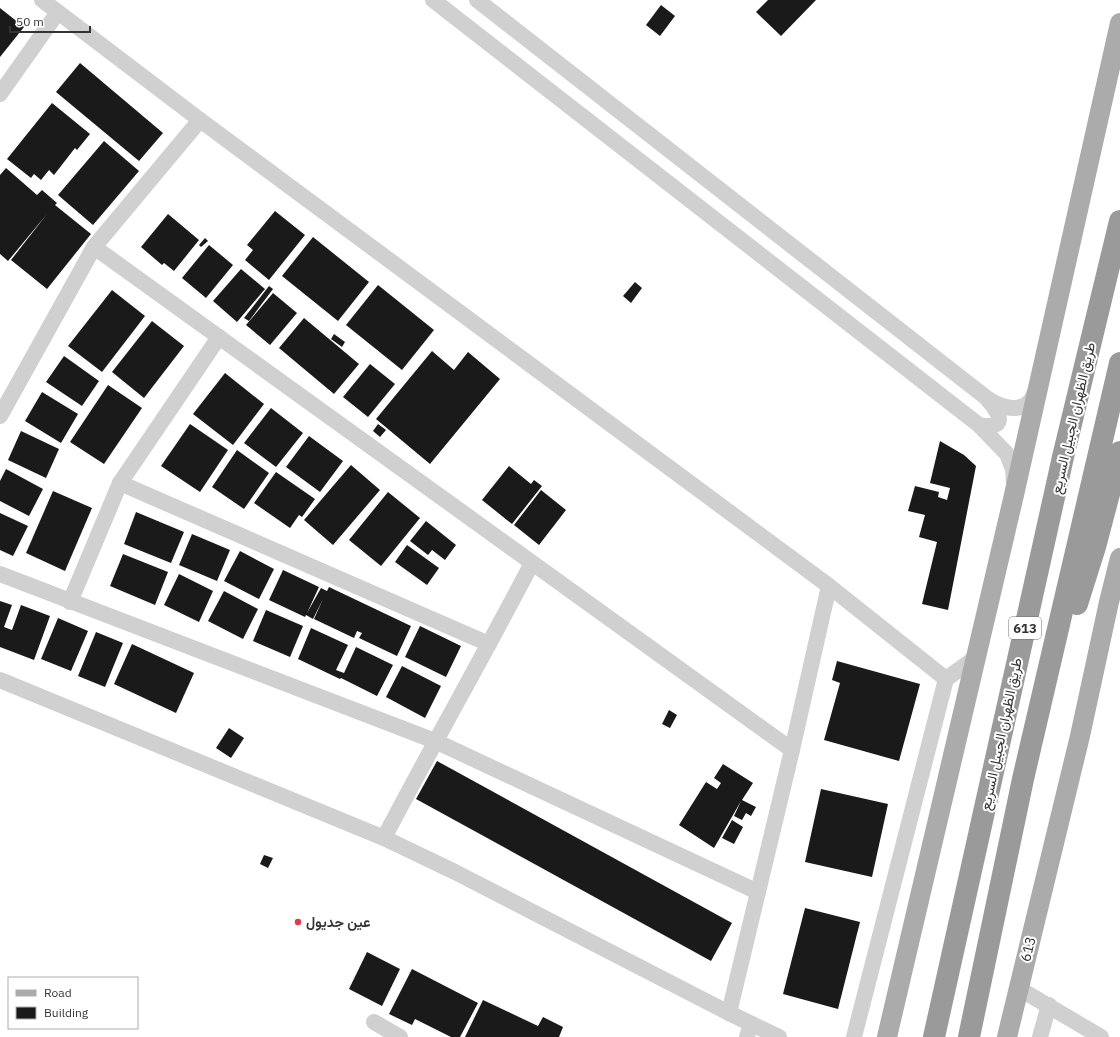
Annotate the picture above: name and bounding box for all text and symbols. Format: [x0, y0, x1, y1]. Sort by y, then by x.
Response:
scale bar [10, 8, 90, 34]
text: 50 m [16, 14, 44, 29]
street label: طريق الظهران الجبيل السريع [1047, 340, 1101, 496]
road number: 613 [1009, 617, 1041, 639]
street label: طريق الظهران الجبيل السريع [976, 656, 1028, 812]
place label: عين جديول [306, 913, 371, 931]
marker: عين جديول [293, 917, 303, 927]
street label: 613 [1016, 935, 1040, 963]
legend [8, 977, 138, 1029]
text: Road [44, 985, 72, 1000]
text: Building [44, 1005, 89, 1020]

